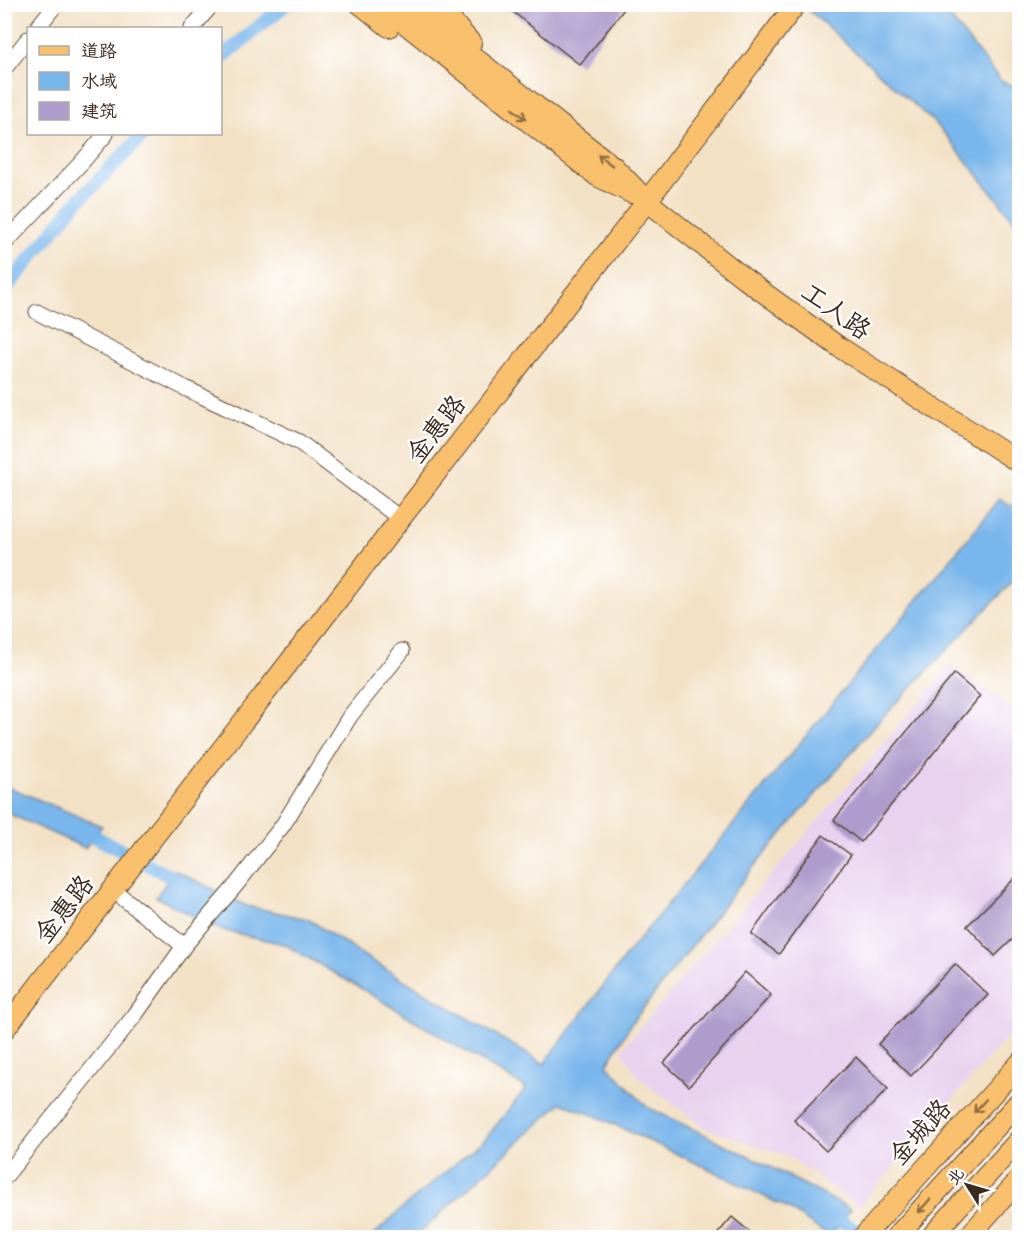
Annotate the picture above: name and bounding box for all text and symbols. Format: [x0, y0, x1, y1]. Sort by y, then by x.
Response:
legend [27, 27, 222, 135]
text: 道路 [81, 40, 117, 62]
text: 水域 [81, 70, 117, 92]
text: 建筑 [81, 100, 117, 122]
one-way arrow [511, 108, 527, 121]
one-way arrow [597, 154, 613, 167]
street label: 工人路 [795, 275, 877, 347]
street label: 金惠路 [399, 388, 473, 470]
street label: 金惠路 [27, 868, 101, 950]
street label: 金城路 [882, 1092, 958, 1172]
one-way arrow [973, 1098, 987, 1113]
north arrow [937, 1155, 997, 1215]
text: 北 [943, 1164, 969, 1189]
one-way arrow [917, 1198, 931, 1213]

